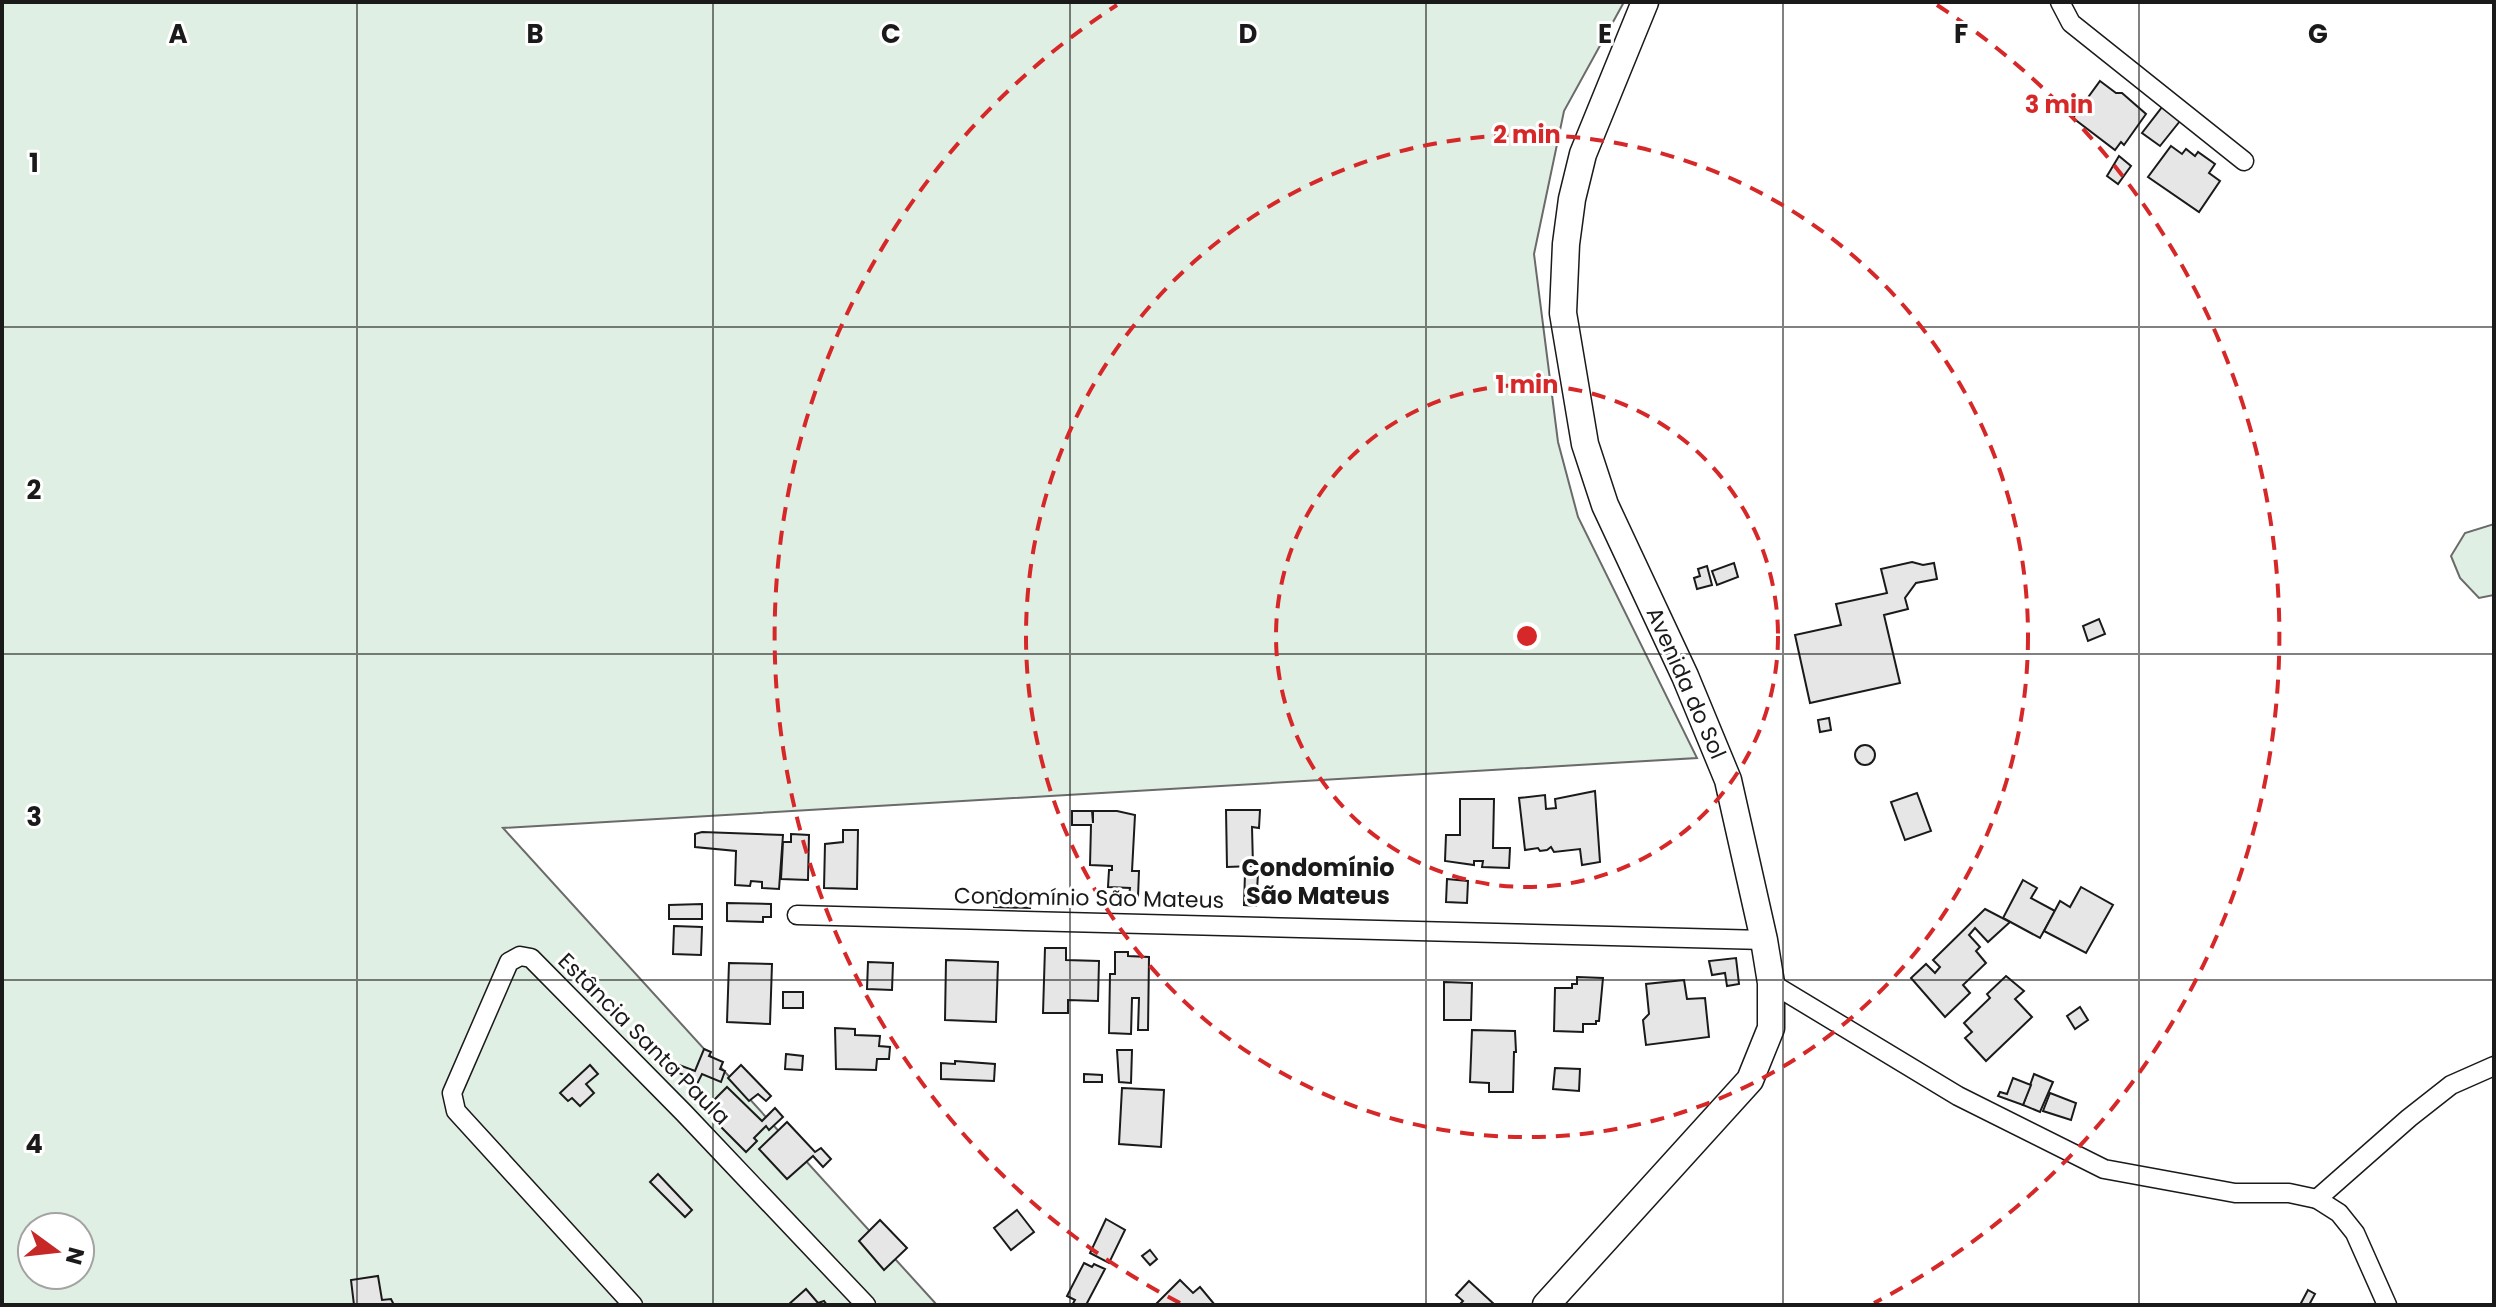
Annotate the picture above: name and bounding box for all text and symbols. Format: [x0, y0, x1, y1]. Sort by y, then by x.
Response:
text: A [168, 16, 188, 52]
text: B [526, 16, 544, 52]
text: C [881, 16, 901, 52]
text: D [1239, 16, 1258, 52]
text: E [1598, 16, 1612, 52]
text: F [1954, 16, 1968, 52]
text: G [2308, 16, 2328, 52]
text: 3 min [2025, 88, 2093, 121]
text: 2 min [1493, 118, 1561, 151]
text: 1 [29, 145, 39, 181]
text: 1 min [1496, 368, 1558, 401]
text: 2 [27, 472, 42, 508]
street label: Avenida do Sol [1639, 602, 1733, 764]
centre of rings [1513, 622, 1541, 650]
text: 3 [26, 799, 42, 835]
district label: Condomínio São Mateus [1242, 851, 1395, 912]
street label: Condomínio São Mateus [954, 880, 1224, 916]
street label: Estância Santa Paula [551, 946, 737, 1132]
text: 4 [25, 1126, 43, 1162]
north arrow [16, 1211, 96, 1291]
text: N [58, 1244, 92, 1268]

